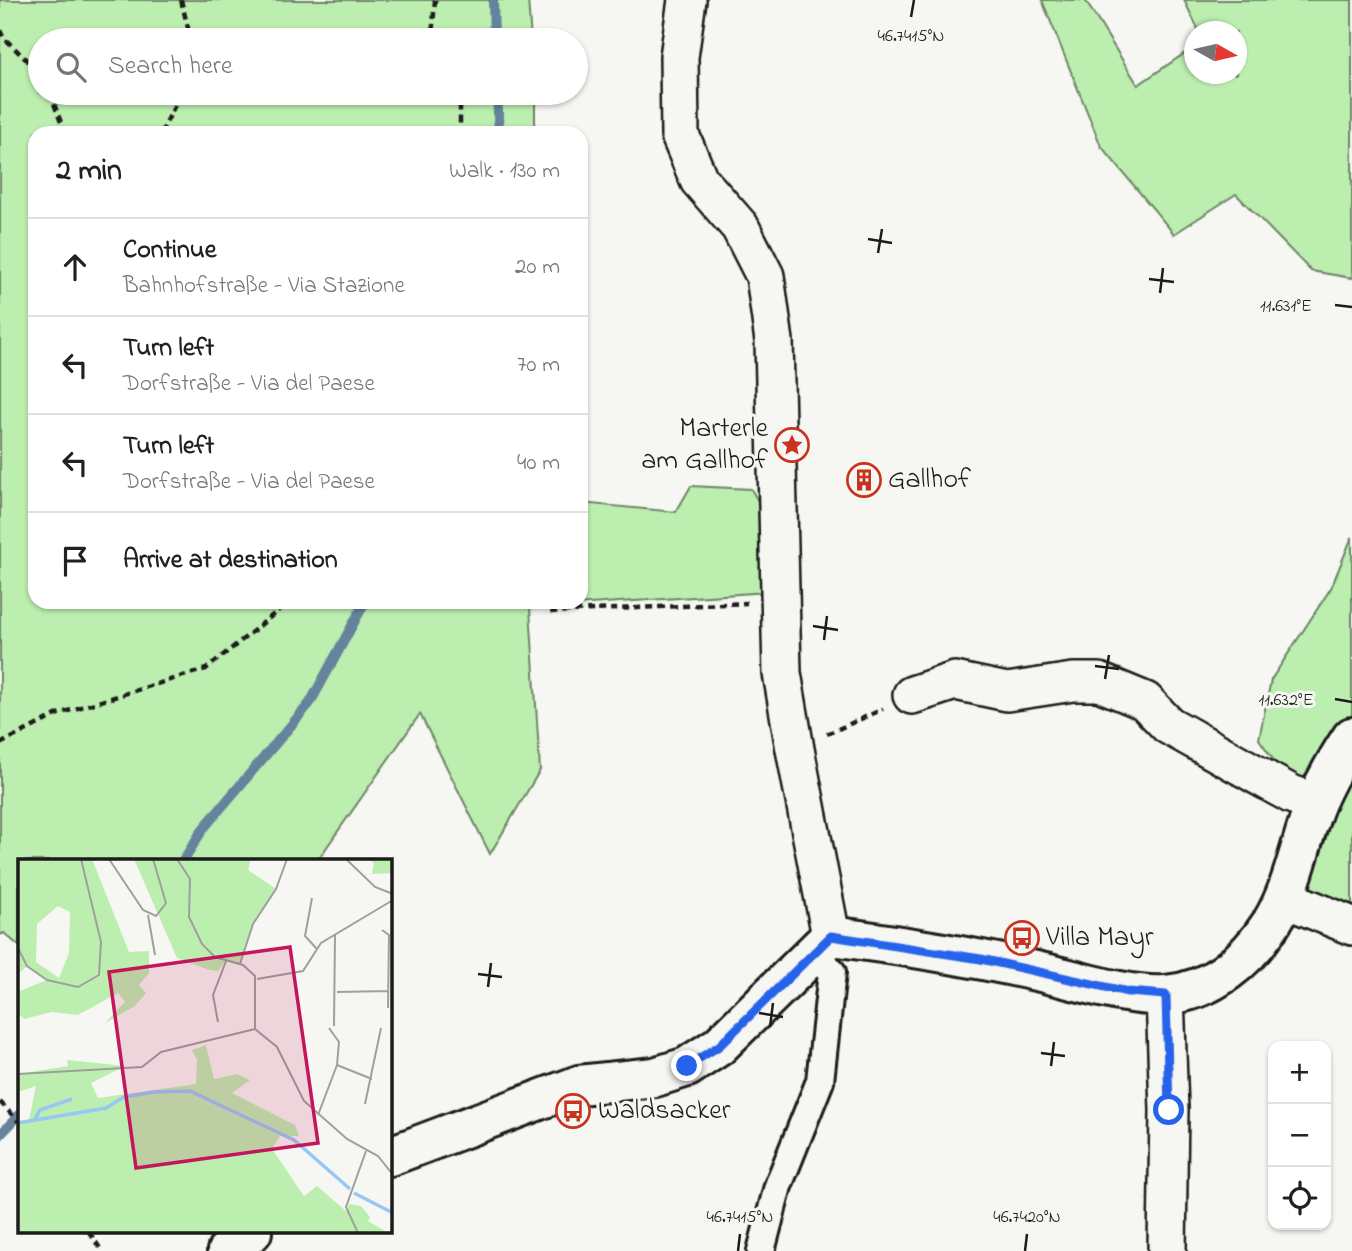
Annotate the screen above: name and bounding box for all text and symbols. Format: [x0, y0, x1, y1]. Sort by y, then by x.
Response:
north arrow [1184, 21, 1247, 84]
text: 46.7415°N [878, 24, 944, 50]
search box [28, 28, 588, 105]
icon: search [52, 48, 90, 86]
text: Search here [108, 48, 233, 86]
text: 2 min [56, 150, 122, 194]
text: Walk · 130 m [449, 155, 560, 188]
text: Continue [123, 232, 216, 270]
icon: ahead [56, 248, 94, 286]
text: 20 m [515, 251, 560, 284]
text: Bahnhofstraße - Via Stazione [123, 270, 405, 303]
text: 11.631°E [1260, 294, 1312, 320]
text: Turn left [123, 330, 214, 368]
icon: left [56, 346, 94, 384]
text: 70 m [517, 349, 560, 382]
text: Dorfstraße - Via del Paese [123, 368, 375, 401]
place label: Marterle am Gallhof [641, 409, 768, 482]
place icon: Marterle am Gallhof [773, 426, 811, 464]
text: Turn left [123, 428, 214, 466]
icon: left [56, 444, 94, 482]
text: 40 m [517, 447, 560, 480]
place label: Gallhof [888, 460, 971, 501]
building icon: Gallhof [845, 461, 883, 499]
text: Dorfstraße - Via del Paese [123, 466, 375, 499]
icon: arrive [56, 542, 94, 580]
text: Arrive at destination [123, 542, 338, 580]
text: 11.632°E [1258, 688, 1314, 714]
inset map [18, 859, 392, 1234]
place label: Villa Mayr [1045, 918, 1154, 959]
bus stop icon: Villa Mayr [1003, 919, 1041, 957]
map controls [1268, 1041, 1331, 1230]
button: + [1268, 1041, 1331, 1104]
route end [671, 1050, 702, 1081]
place label: Waldsacker [598, 1091, 731, 1132]
bus stop icon: Waldsacker [554, 1092, 592, 1130]
route start [1153, 1094, 1184, 1125]
button: − [1268, 1104, 1331, 1167]
button: locate [1268, 1167, 1331, 1230]
text: 46.7415°N [707, 1205, 773, 1231]
text: 46.7420°N [993, 1205, 1061, 1231]

